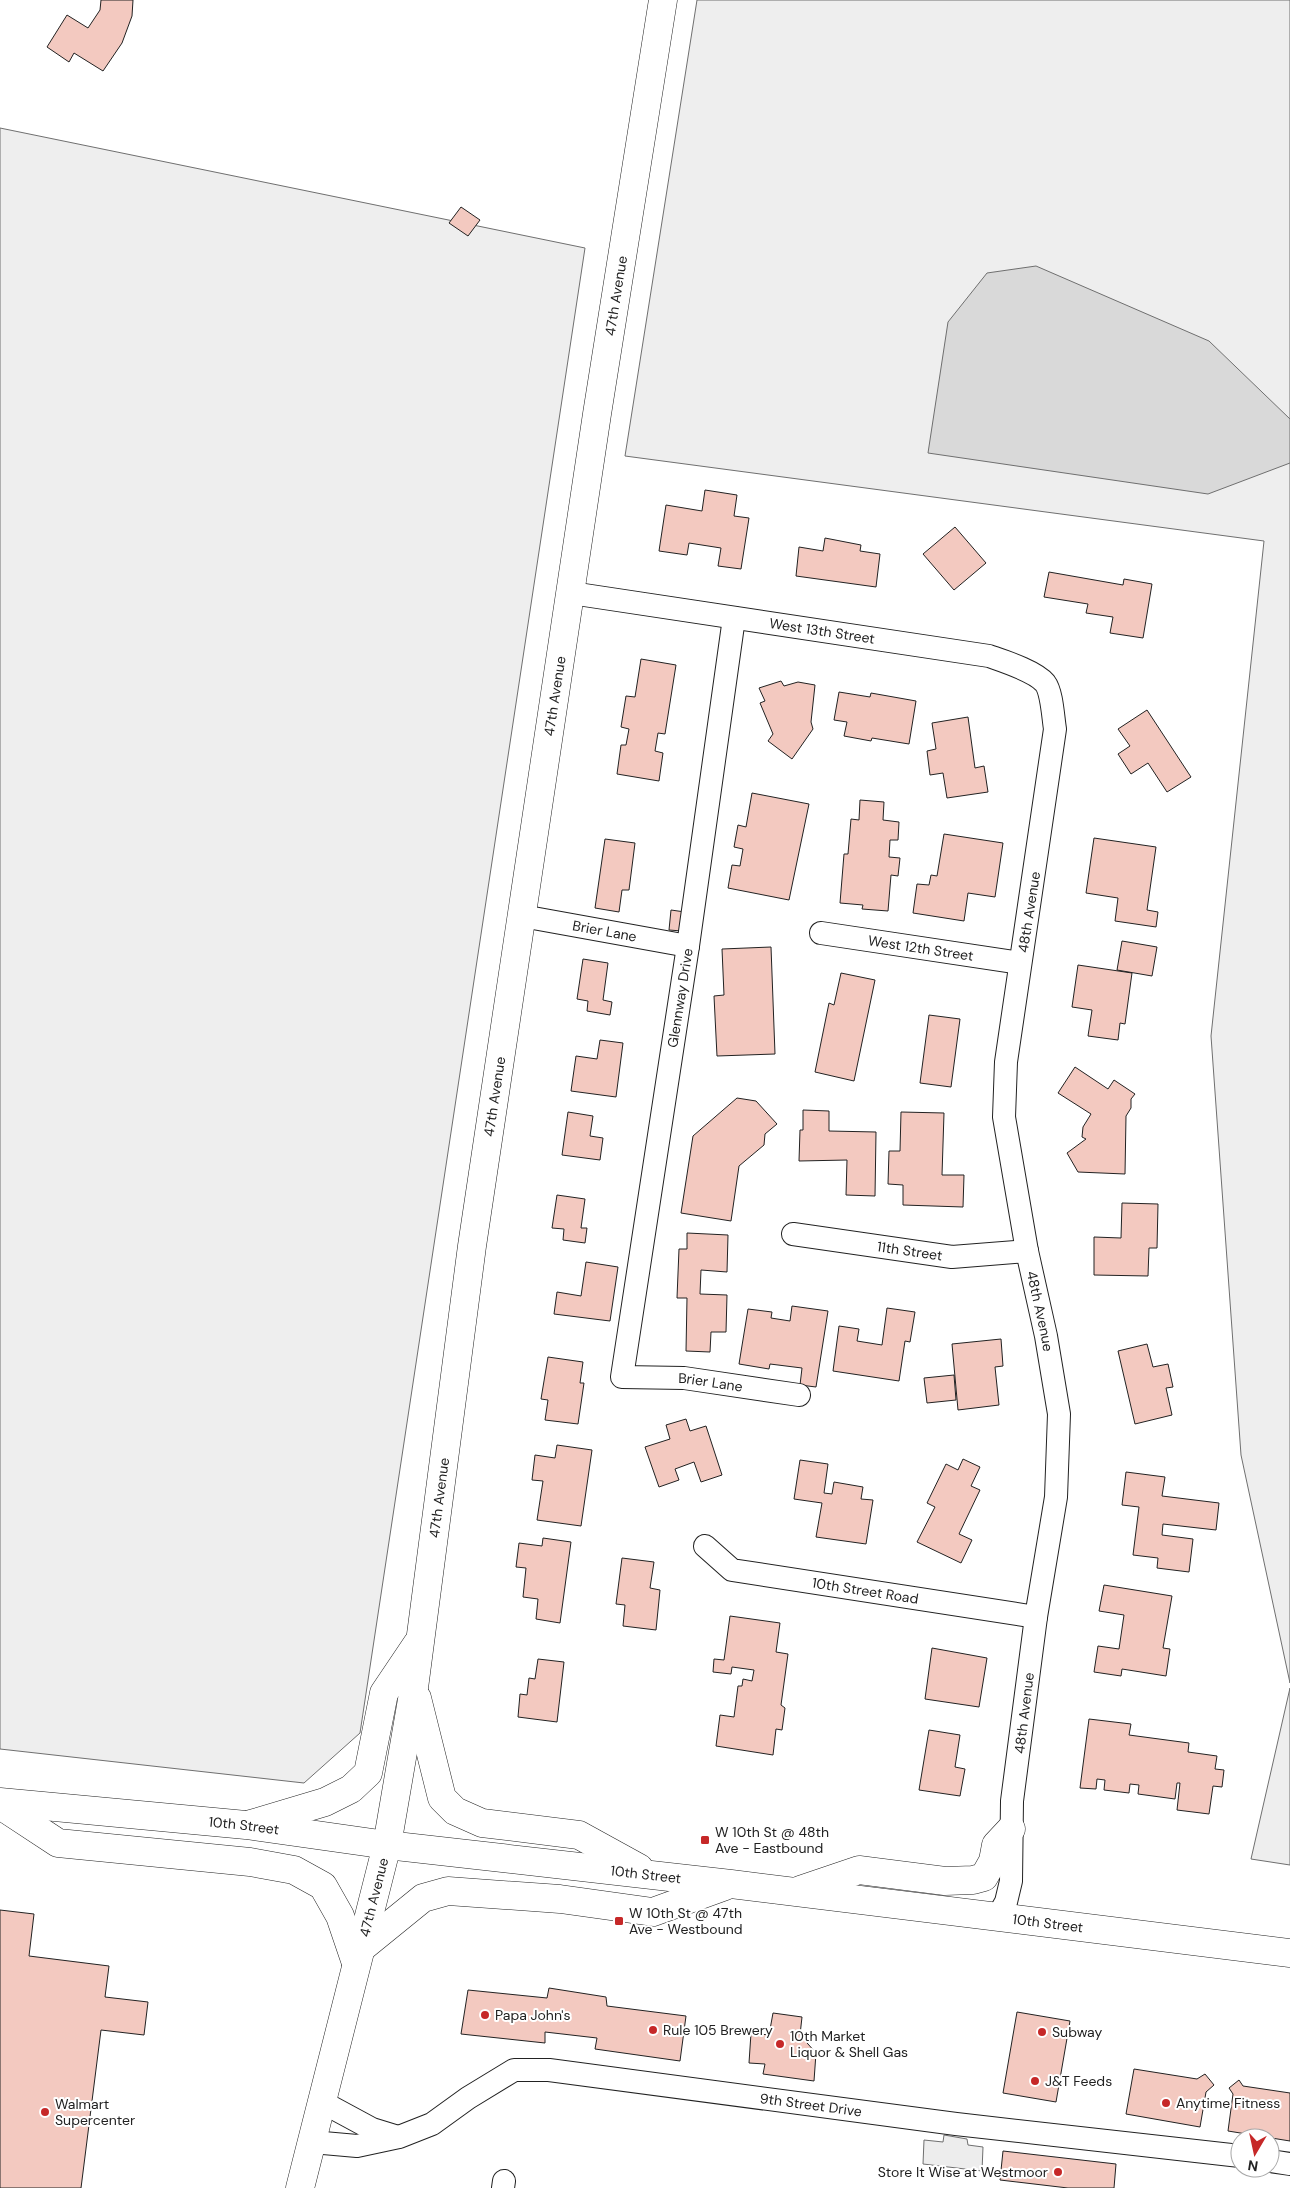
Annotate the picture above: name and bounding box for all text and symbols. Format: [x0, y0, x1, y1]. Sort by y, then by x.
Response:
street label: 47th Avenue [601, 254, 631, 337]
street label: West 13th Street [768, 614, 876, 648]
street label: 47th Avenue [540, 655, 570, 737]
street label: 48th Avenue [1014, 870, 1044, 954]
street label: Brier Lane [571, 916, 638, 946]
street label: West 12th Street [867, 931, 975, 965]
street label: Glennway Drive [663, 947, 697, 1049]
street label: 47th Avenue [480, 1055, 509, 1138]
street label: 11th Street [876, 1237, 944, 1265]
street label: 48th Avenue [1023, 1269, 1057, 1353]
street label: Brier Lane [678, 1369, 744, 1396]
street label: 47th Avenue [425, 1456, 453, 1539]
street label: 10th Street Road [811, 1574, 920, 1608]
street label: 48th Avenue [1010, 1671, 1038, 1755]
street label: 10th Street [208, 1813, 280, 1839]
place label: W 10th St @ 48th Ave - Eastbound [715, 1823, 829, 1857]
marker: W 10th St @ 48th Ave - Eastbound [699, 1834, 711, 1846]
street label: 47th Avenue [355, 1856, 392, 1939]
street label: 10th Street [610, 1861, 682, 1887]
place label: W 10th St @ 47th Ave - Westbound [629, 1904, 742, 1938]
street label: 10th Street [1012, 1910, 1084, 1936]
marker: W 10th St @ 47th Ave - Westbound [613, 1915, 625, 1927]
place label: Papa John's [495, 2006, 570, 2024]
marker: Papa John's [479, 2009, 491, 2021]
place label: Rule 105 Brewery [663, 2021, 773, 2039]
place label: Subway [1052, 2023, 1102, 2041]
marker: Rule 105 Brewery [647, 2024, 659, 2036]
marker: Subway [1036, 2026, 1048, 2038]
place label: 10th Market Liquor & Shell Gas [790, 2027, 908, 2061]
marker: 10th Market Liquor & Shell Gas [774, 2038, 786, 2050]
place label: J&T Feeds [1045, 2072, 1112, 2090]
marker: J&T Feeds [1029, 2075, 1041, 2087]
street label: 9th Street Drive [759, 2089, 863, 2120]
place label: Anytime Fitness [1176, 2094, 1280, 2112]
place label: Walmart Supercenter [55, 2095, 135, 2129]
marker: Anytime Fitness [1160, 2097, 1172, 2109]
marker: Walmart Supercenter [39, 2106, 51, 2118]
north arrow [1230, 2128, 1280, 2178]
text: N [1247, 2156, 1259, 2176]
place label: Store It Wise at Westmoor [878, 2163, 1048, 2181]
marker: Store It Wise at Westmoor [1052, 2166, 1064, 2178]

